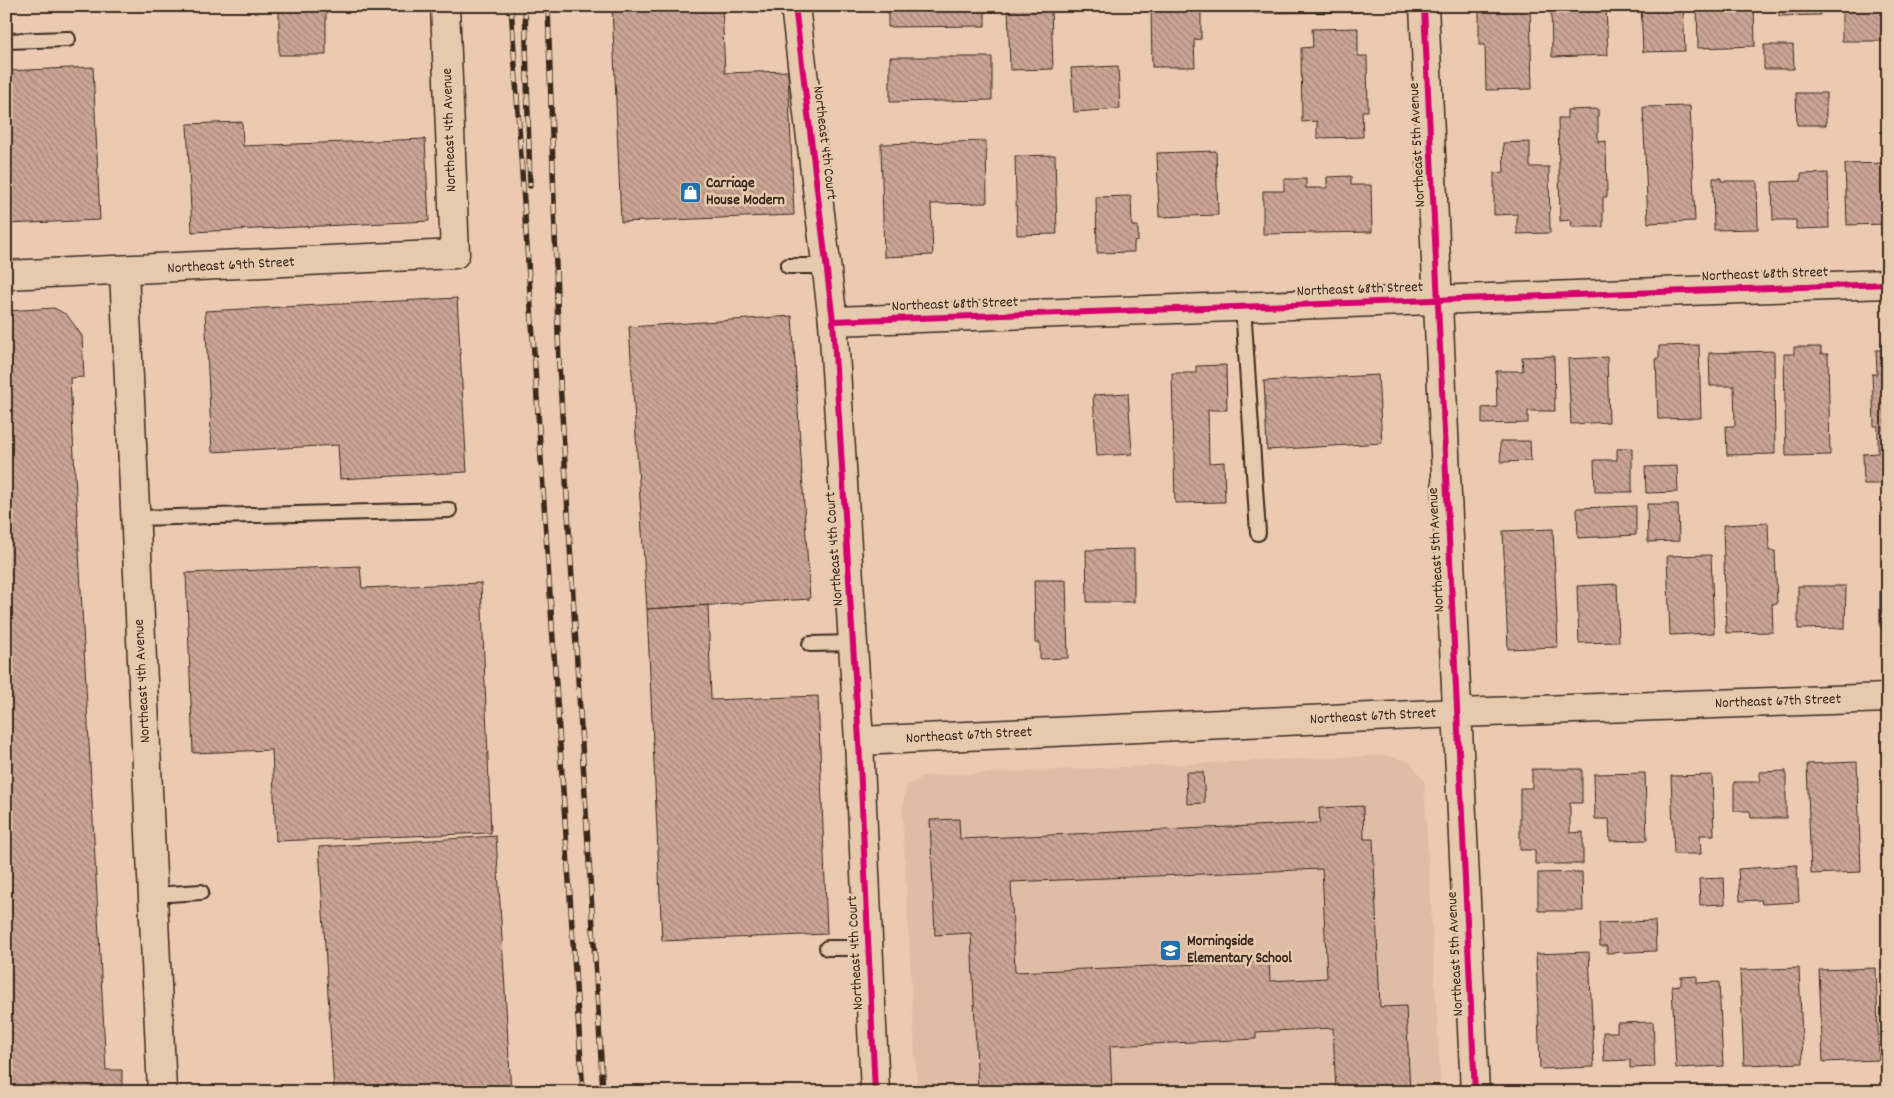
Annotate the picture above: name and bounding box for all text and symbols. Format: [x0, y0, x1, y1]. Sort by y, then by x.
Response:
street label: Northeast 4th Avenue [437, 67, 463, 192]
street label: Northeast 5th Avenue [1404, 82, 1432, 208]
street label: Northeast 4th Court [806, 85, 842, 202]
place label: Carriage House Modern [706, 173, 785, 212]
shop icon: Carriage House Modern [678, 181, 702, 205]
street label: Northeast 69th Street [167, 252, 296, 280]
street label: Northeast 68th Street [1701, 262, 1829, 288]
street label: Northeast 68th Street [1296, 277, 1424, 303]
street label: Northeast 68th Street [891, 292, 1019, 318]
street label: Northeast 5th Avenue [1423, 487, 1451, 613]
street label: Northeast 4th Court [820, 491, 850, 607]
street label: Northeast 4th Avenue [129, 618, 157, 744]
street label: Northeast 67th Street [1714, 689, 1842, 715]
street label: Northeast 67th Street [1309, 703, 1437, 731]
street label: Northeast 67th Street [905, 722, 1033, 750]
street label: Northeast 5th Avenue [1442, 891, 1470, 1017]
street label: Northeast 4th Court [842, 895, 870, 1011]
place label: Morningside Elementary School [1187, 931, 1292, 970]
school or university icon: Morningside Elementary School [1159, 939, 1183, 963]

